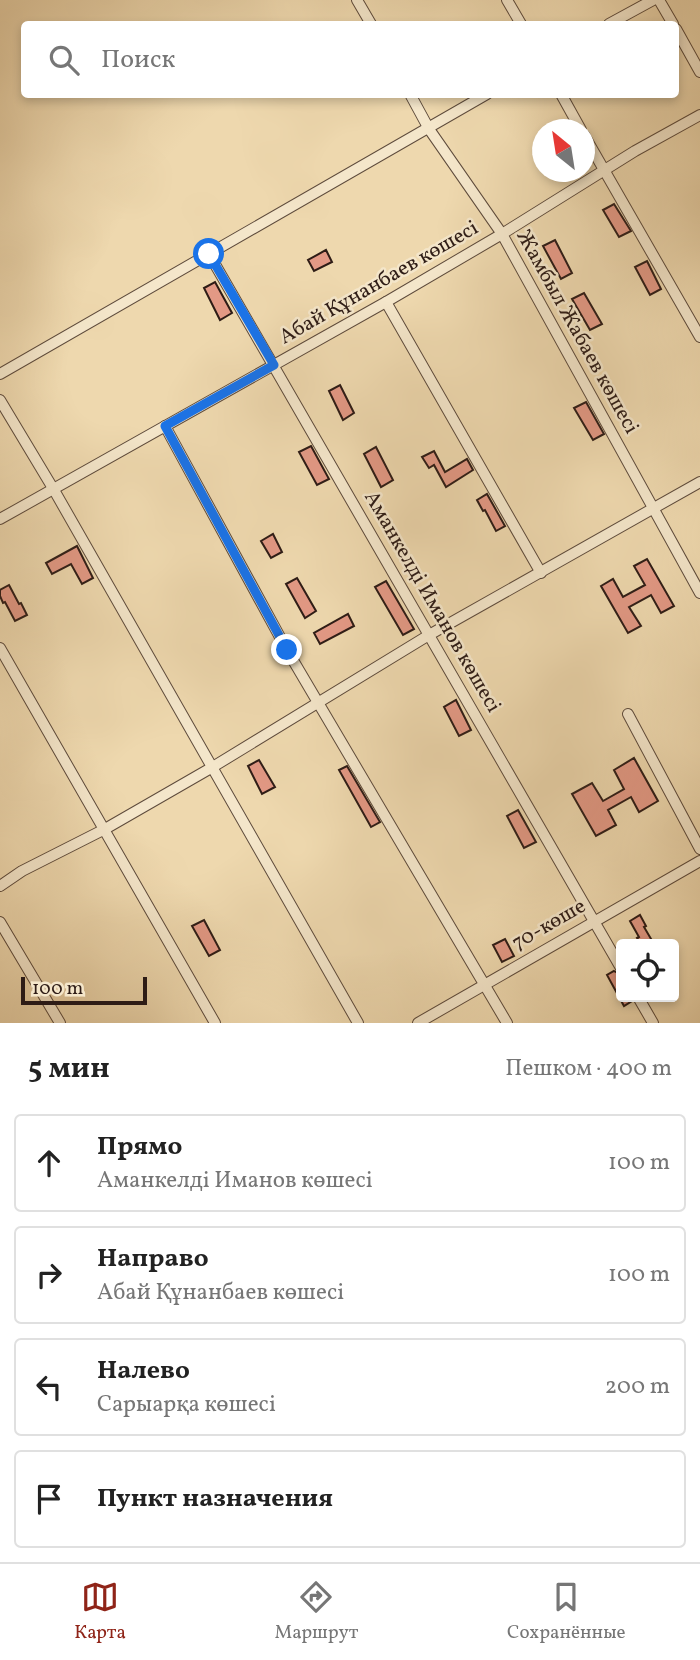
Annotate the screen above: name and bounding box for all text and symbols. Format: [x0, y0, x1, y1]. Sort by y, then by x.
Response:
search box [21, 21, 679, 98]
icon: search [45, 41, 83, 79]
text: Поиск [101, 42, 175, 78]
north arrow [532, 119, 595, 182]
street label: Абай Құнанбаев көшесі [274, 214, 484, 352]
street label: Жамбыл Жабаев көшесі [509, 225, 645, 439]
route start [193, 238, 224, 269]
street label: Аманкелді Иманов көшесі [357, 486, 507, 718]
route end [271, 634, 302, 665]
street label: 70-көше [507, 892, 591, 958]
map controls [616, 939, 679, 1002]
button: locate [616, 939, 679, 1002]
scale bar [21, 974, 147, 1006]
text: 100 m [32, 976, 83, 1002]
text: 5 мин [28, 1048, 110, 1090]
text: Пешком · 400 m [505, 1053, 672, 1085]
text: Прямо [97, 1129, 182, 1165]
icon: ahead [30, 1144, 68, 1182]
text: 100 m [608, 1147, 670, 1179]
text: Аманкелді Иманов көшесі [97, 1165, 373, 1197]
text: Направо [97, 1241, 209, 1277]
icon: right [30, 1256, 68, 1294]
text: 100 m [608, 1259, 670, 1291]
text: Абай Құнанбаев көшесі [97, 1277, 344, 1309]
text: Налево [97, 1353, 190, 1389]
icon: left [30, 1368, 68, 1406]
text: 200 m [605, 1371, 670, 1403]
text: Сарыарқа көшесі [97, 1389, 276, 1421]
icon: arrive [30, 1480, 68, 1518]
text: Пункт назначения [97, 1481, 333, 1517]
tab: Карта [74, 1578, 126, 1646]
tab: Маршрут [275, 1578, 358, 1646]
tab: Сохранённые [507, 1578, 626, 1646]

